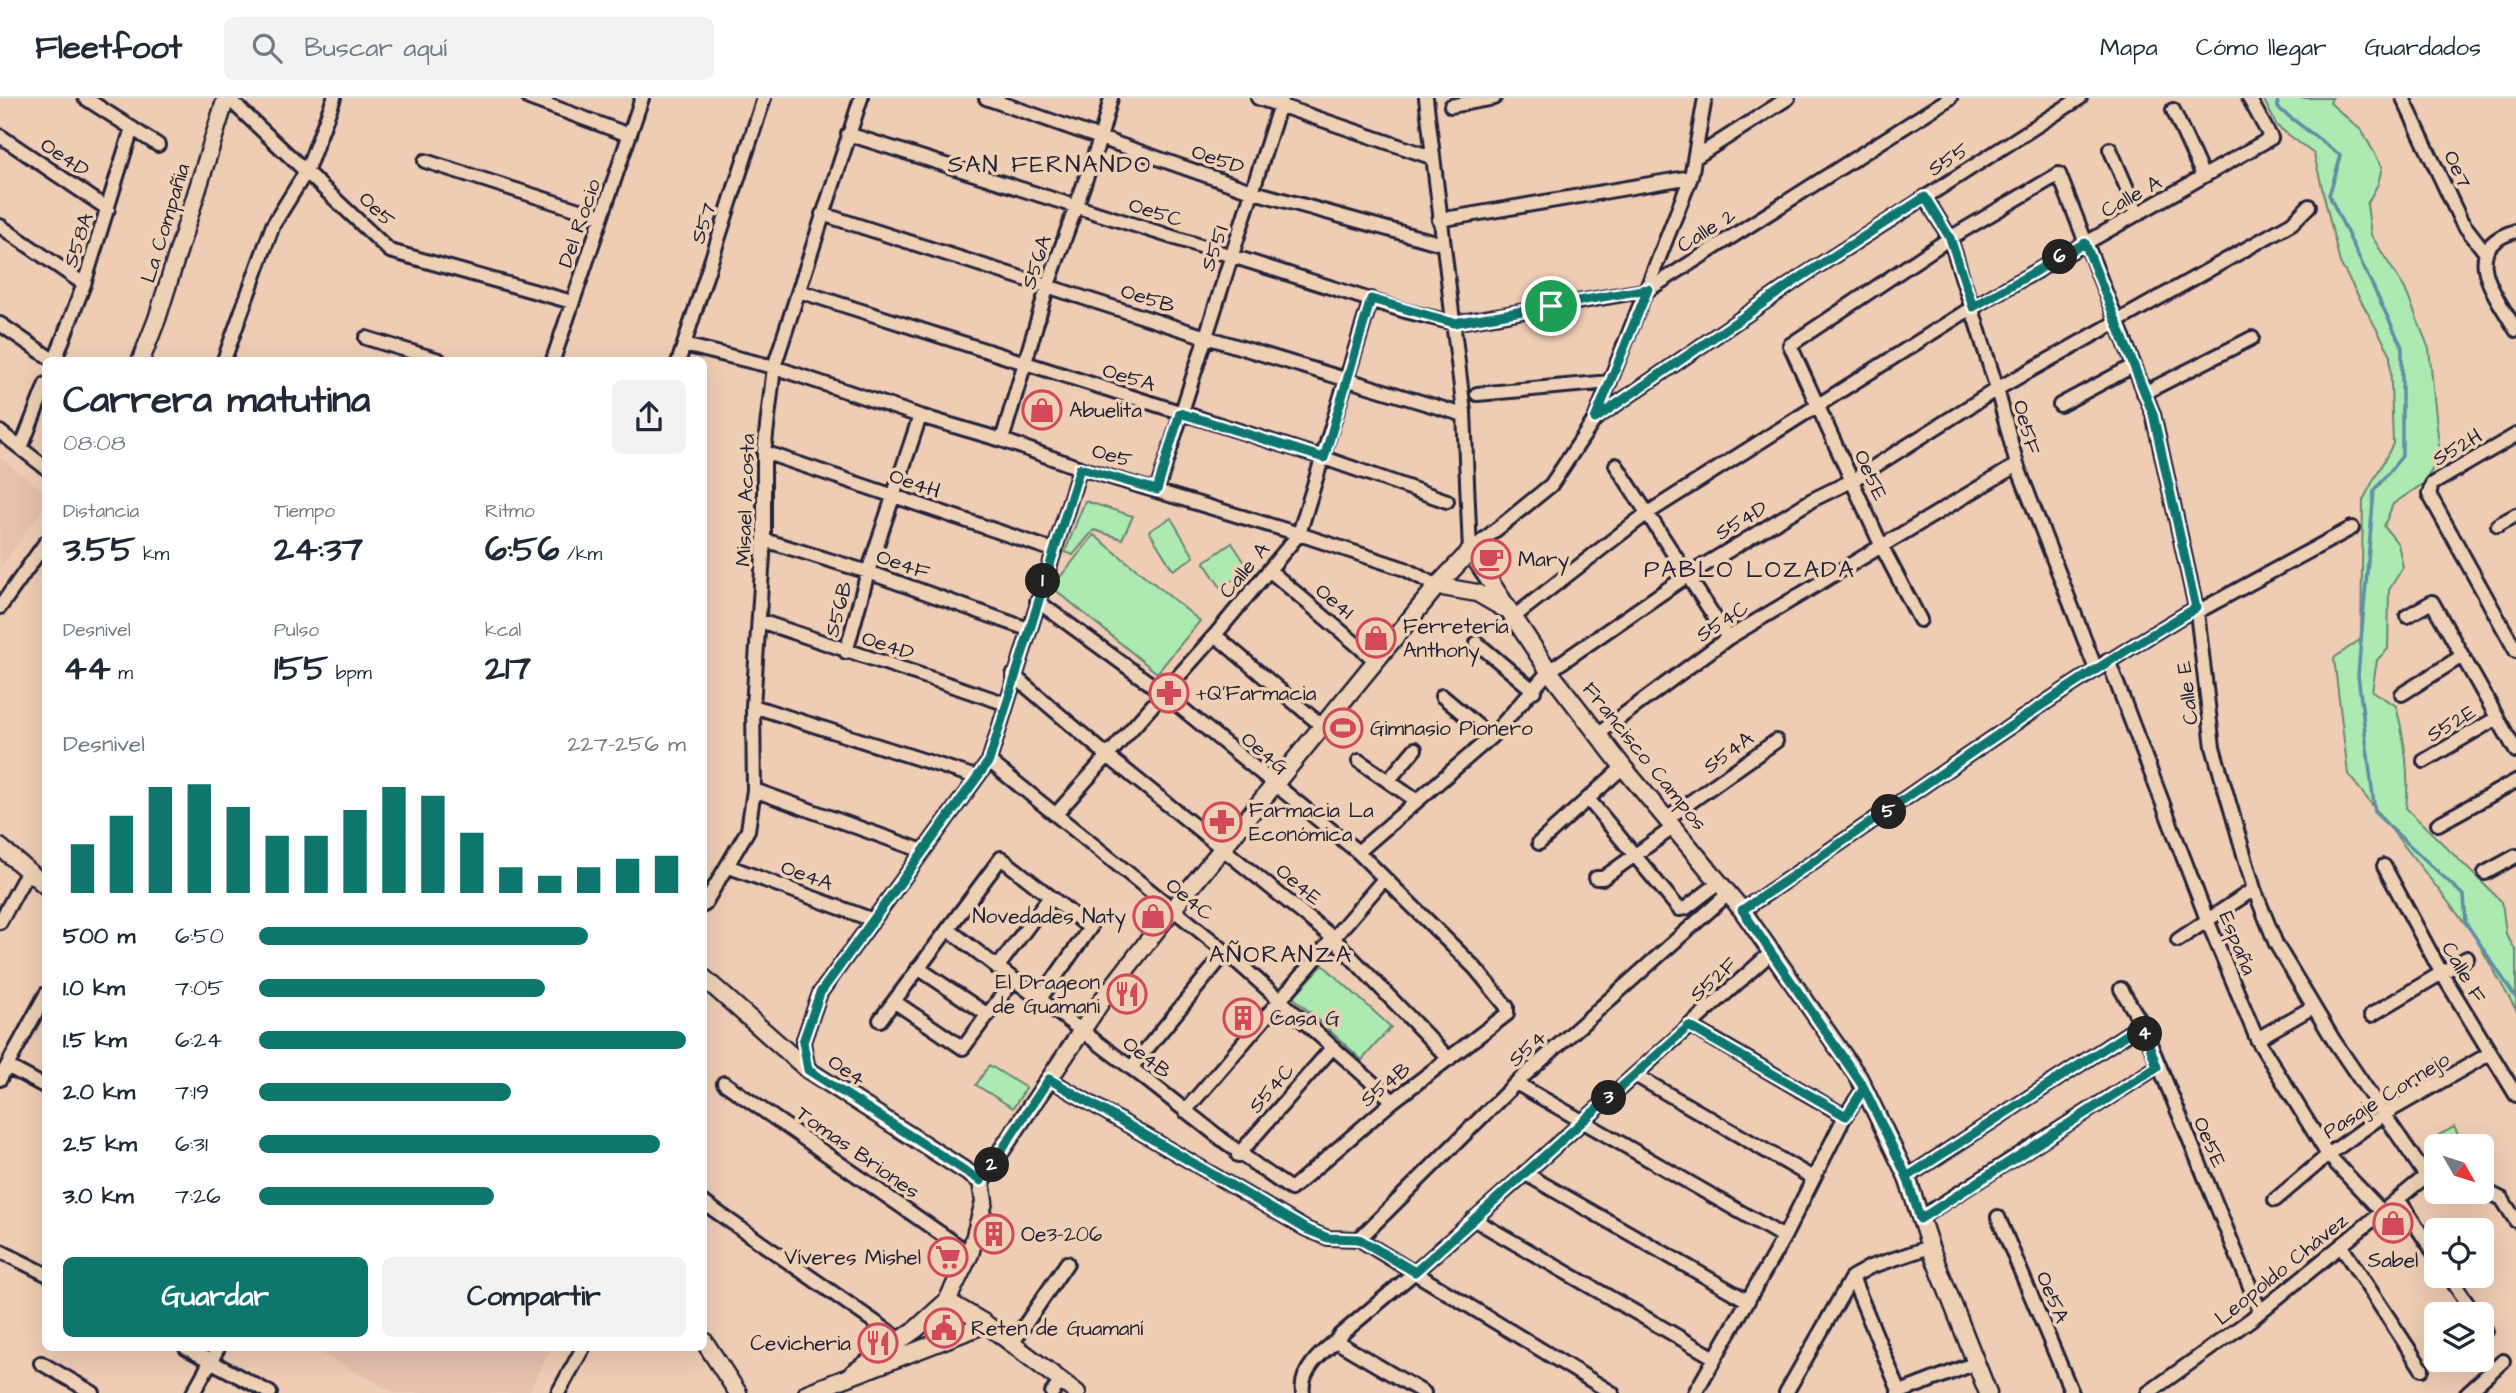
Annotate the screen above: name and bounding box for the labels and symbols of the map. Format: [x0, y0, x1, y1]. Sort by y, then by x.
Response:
street label: Oe4D [35, 130, 95, 185]
street label: S55 [1922, 136, 1974, 183]
street label: Oe5D [1188, 137, 1248, 182]
street label: Oe7 [2436, 146, 2479, 193]
district label: SAN FERNANDO [948, 148, 1152, 182]
street label: La Compañia [134, 160, 198, 287]
street label: Calle A [2096, 168, 2167, 225]
street label: Del Rocio [551, 175, 608, 271]
street label: Oe5 [352, 185, 401, 234]
street label: Oe5C [1125, 190, 1187, 235]
street label: S57 [683, 199, 724, 247]
street label: Calle 2 [1671, 201, 1741, 260]
street label: S58A [56, 209, 101, 271]
street label: S55I [1193, 221, 1236, 275]
street label: S56A [1014, 231, 1059, 293]
pin: 6 [2042, 240, 2078, 274]
street label: Oe5B [1117, 276, 1179, 321]
pin [1521, 276, 1581, 336]
street label: Oe5A [1099, 356, 1159, 399]
shop icon: Abuelita [1021, 389, 1063, 431]
place label: Abuelita [1069, 396, 1142, 425]
street label: Oe5F [2005, 397, 2048, 458]
street label: S52H [2427, 421, 2488, 473]
street label: Misael Acosta [729, 433, 762, 567]
street label: Oe5 [1088, 436, 1135, 475]
street label: Oe5E [1847, 445, 1895, 506]
street label: Oe4H [885, 461, 945, 506]
street label: S54D [1710, 493, 1773, 547]
street label: Calle A [1212, 536, 1277, 605]
cafe icon: Mary [1470, 538, 1512, 580]
street label: Oe4F [872, 542, 934, 587]
place label: Mary [1518, 545, 1570, 576]
district label: PABLO LOZADA [1644, 553, 1856, 587]
pin: 1 [1026, 564, 1060, 598]
street label: Oe4I [1309, 576, 1360, 626]
street label: S56B [817, 578, 860, 640]
street label: S54C [1690, 594, 1754, 649]
place label: Ferretería Anthony [1403, 612, 1509, 667]
shop icon: Ferretería Anthony [1355, 617, 1397, 659]
street label: Oe4D [858, 623, 918, 668]
street label: Calle E [2169, 659, 2206, 727]
pharmacy icon: +Q’Farmacia [1148, 672, 1190, 714]
street label: Francisco Campos [1575, 676, 1714, 837]
place label: +Q’Farmacia [1196, 679, 1317, 708]
street label: S52E [2421, 697, 2482, 749]
sports icon: Gimnasio Pionero [1322, 707, 1364, 749]
place label: Gimnasio Pionero [1370, 714, 1533, 743]
street label: S54A [1697, 724, 1760, 781]
street label: Oe4G [1235, 725, 1295, 782]
pin: 5 [1871, 794, 1906, 830]
place label: Farmacia La Económica [1249, 796, 1374, 849]
pharmacy icon: Farmacia La Económica [1201, 801, 1243, 843]
street label: Oe4A [777, 853, 837, 898]
street label: Oe4E [1269, 857, 1328, 913]
street label: Oe4C [1159, 871, 1220, 928]
shop icon: Novedades Naty [1132, 895, 1174, 937]
place label: Novedades Naty [972, 902, 1126, 933]
street label: España [2211, 907, 2264, 980]
street label: Calle F [2434, 936, 2493, 1009]
district label: AÑORANZA [1209, 938, 1353, 972]
street label: S52F [1683, 950, 1744, 1009]
place label: El Drageon de Guamani [993, 968, 1100, 1021]
restaurant icon: El Drageon de Guamani [1106, 973, 1148, 1015]
building icon: Casa G [1222, 997, 1264, 1039]
place label: Casa G [1270, 1004, 1340, 1033]
pin: 4 [2128, 1016, 2162, 1052]
street label: S54 [1502, 1023, 1553, 1073]
street label: Oe4B [1116, 1029, 1177, 1086]
street label: Pasaje Cornejo [2317, 1045, 2455, 1146]
street label: Oe4 [822, 1047, 871, 1093]
street label: S54B [1354, 1055, 1417, 1114]
street label: S54C [1242, 1057, 1301, 1120]
pin: 3 [1592, 1080, 1626, 1116]
street label: Tomas Briones [790, 1099, 925, 1206]
street label: Oe5E [2186, 1112, 2233, 1173]
north arrow [2424, 1134, 2494, 1204]
pin: 2 [974, 1148, 1010, 1182]
shop icon: Sabel [2372, 1202, 2414, 1244]
street label: Leopoldo Chávez [2208, 1206, 2355, 1333]
building icon: Oe3-206 [973, 1213, 1015, 1255]
place label: Oe3-206 [1021, 1220, 1102, 1249]
supermarket icon: Víveres Mishel [927, 1236, 969, 1278]
place label: Víveres Mishel [784, 1243, 921, 1272]
place label: Sabel [2368, 1246, 2418, 1275]
street label: Oe5A [2029, 1267, 2077, 1328]
public building icon: Reten de Guamaní [923, 1307, 965, 1349]
place label: Reten de Guamaní [971, 1314, 1144, 1343]
restaurant icon: Cevicheria [857, 1322, 899, 1364]
place label: Cevicheria [750, 1329, 851, 1358]

